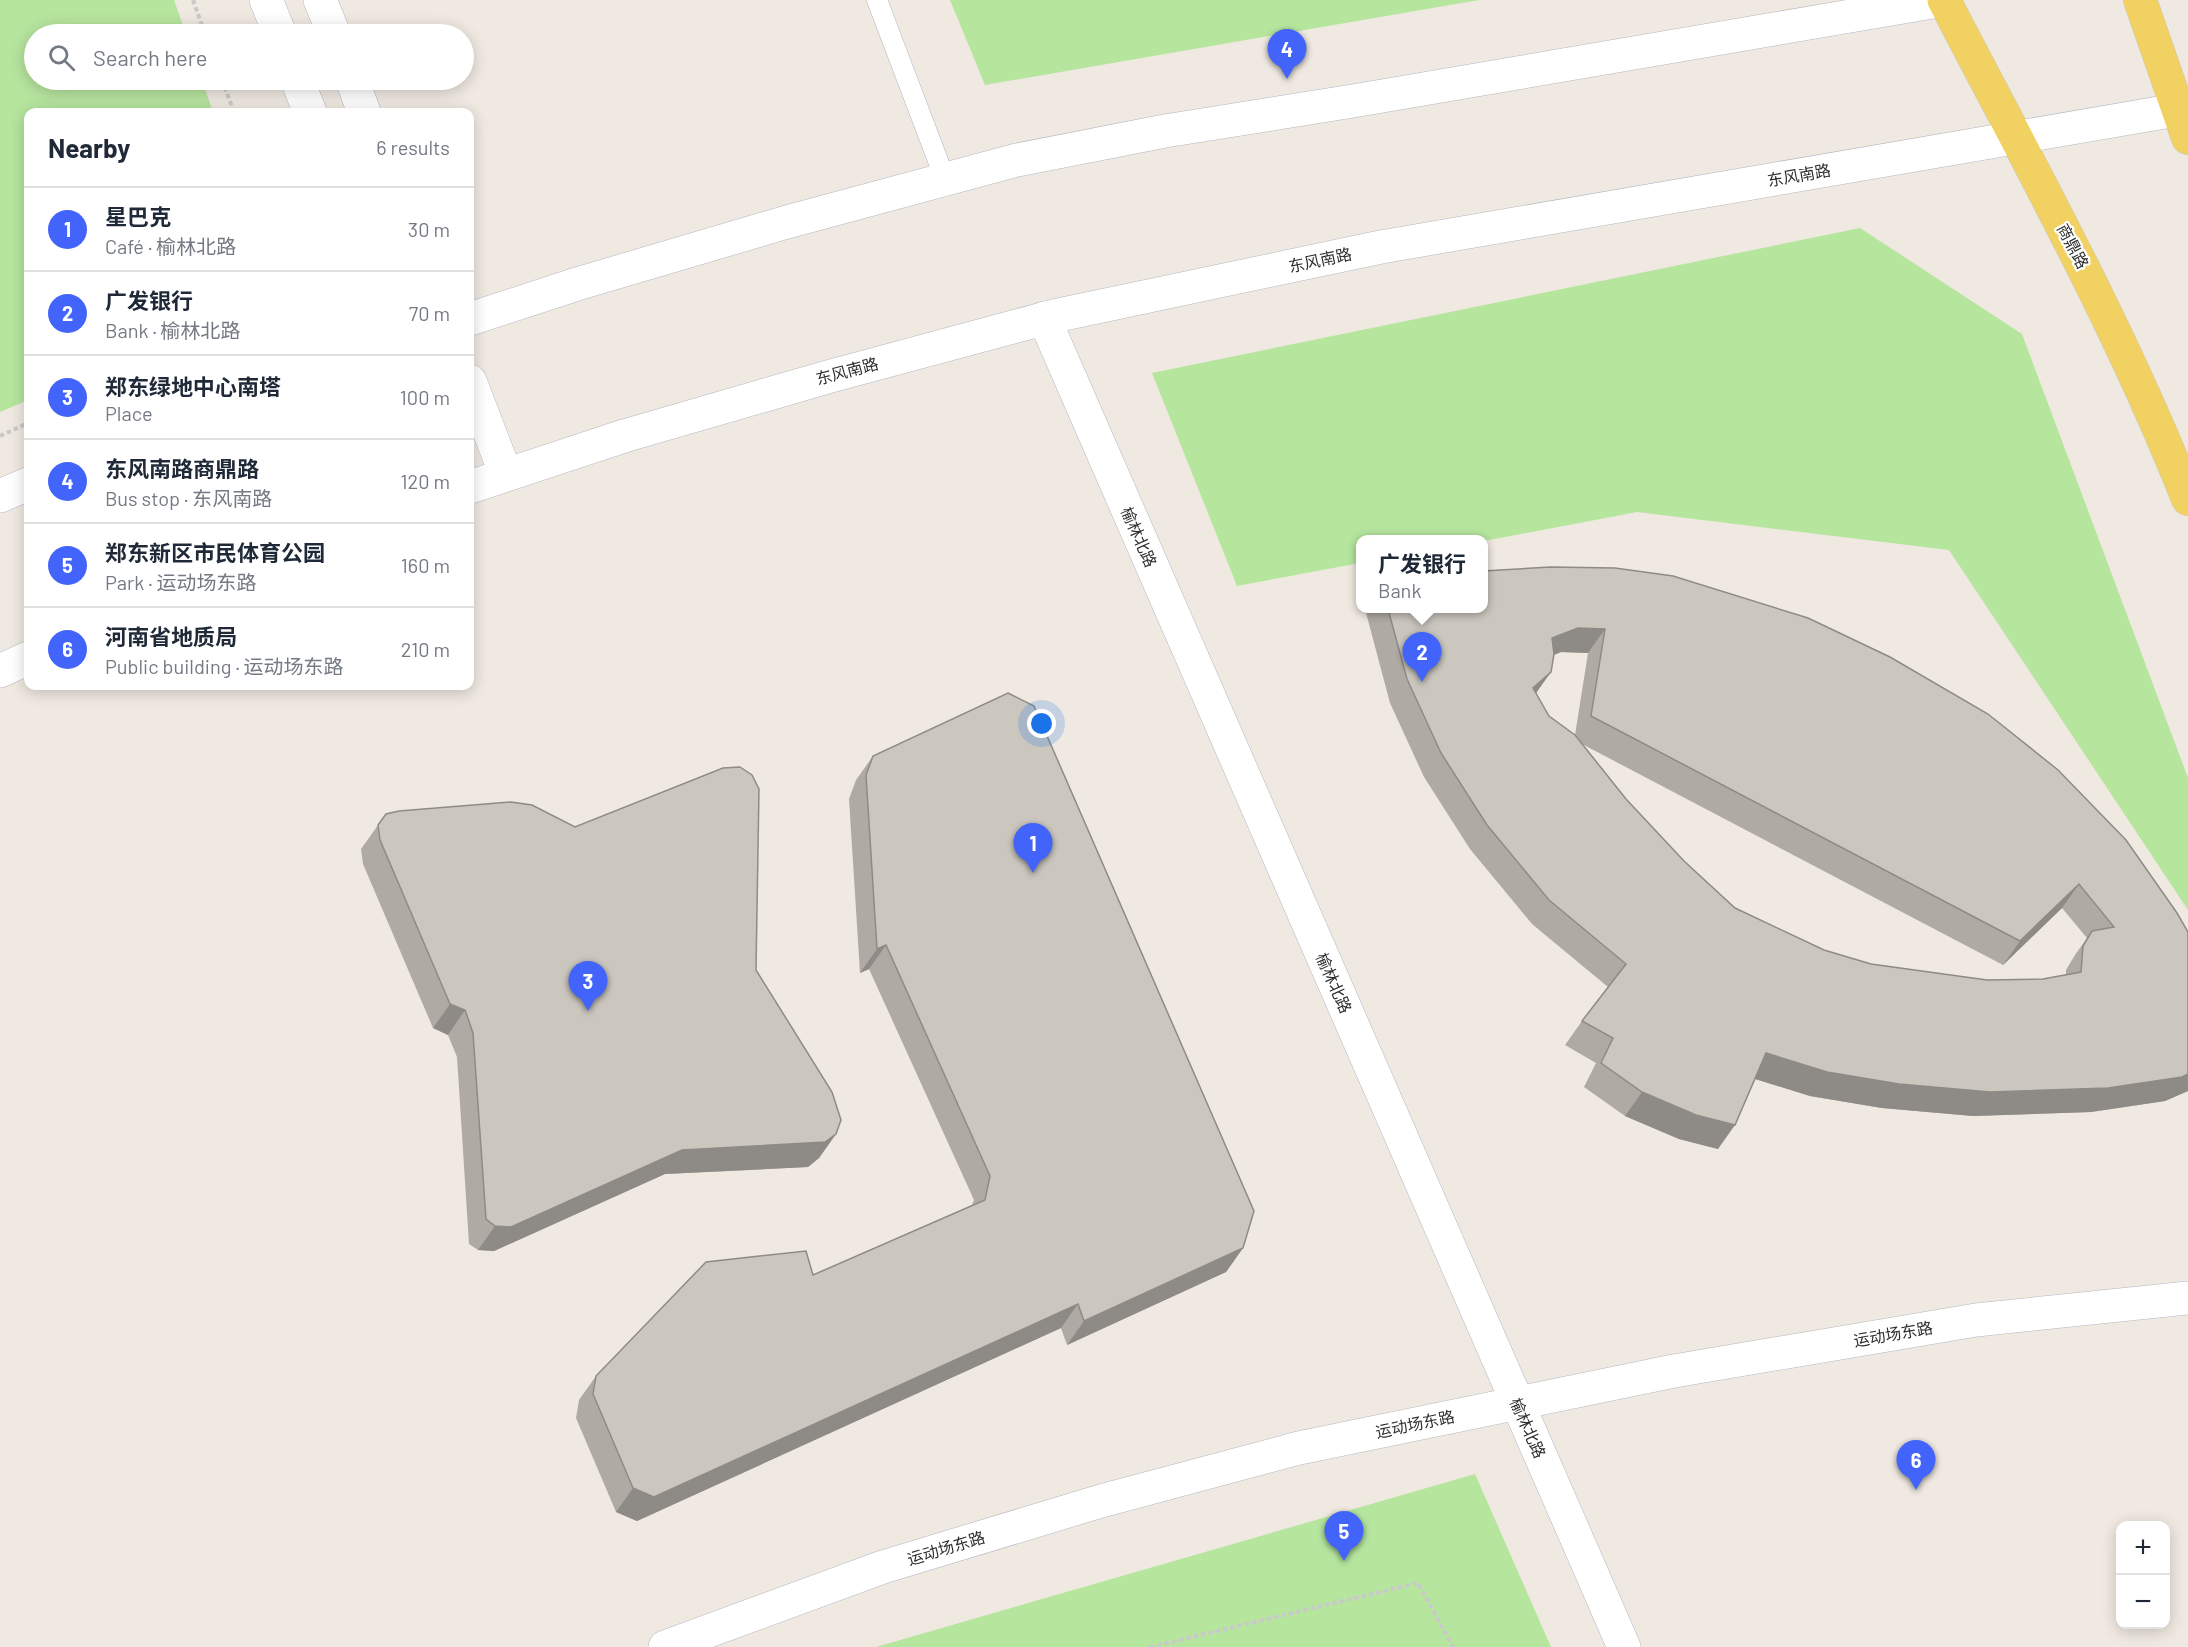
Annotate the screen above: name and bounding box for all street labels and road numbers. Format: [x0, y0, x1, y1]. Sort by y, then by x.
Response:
street label: 东风南路 [1766, 160, 1832, 189]
street label: 商鼎路 [2054, 220, 2093, 271]
street label: 东风南路 [1287, 244, 1353, 275]
street label: 东风南路 [813, 353, 880, 388]
street label: 榆林北路 [1118, 504, 1161, 570]
street label: 榆林北路 [1313, 950, 1356, 1016]
street label: 运动场东路 [1852, 1317, 1934, 1350]
street label: 榆林北路 [1507, 1395, 1550, 1461]
street label: 运动场东路 [1374, 1406, 1456, 1441]
street label: 运动场东路 [905, 1527, 987, 1568]

